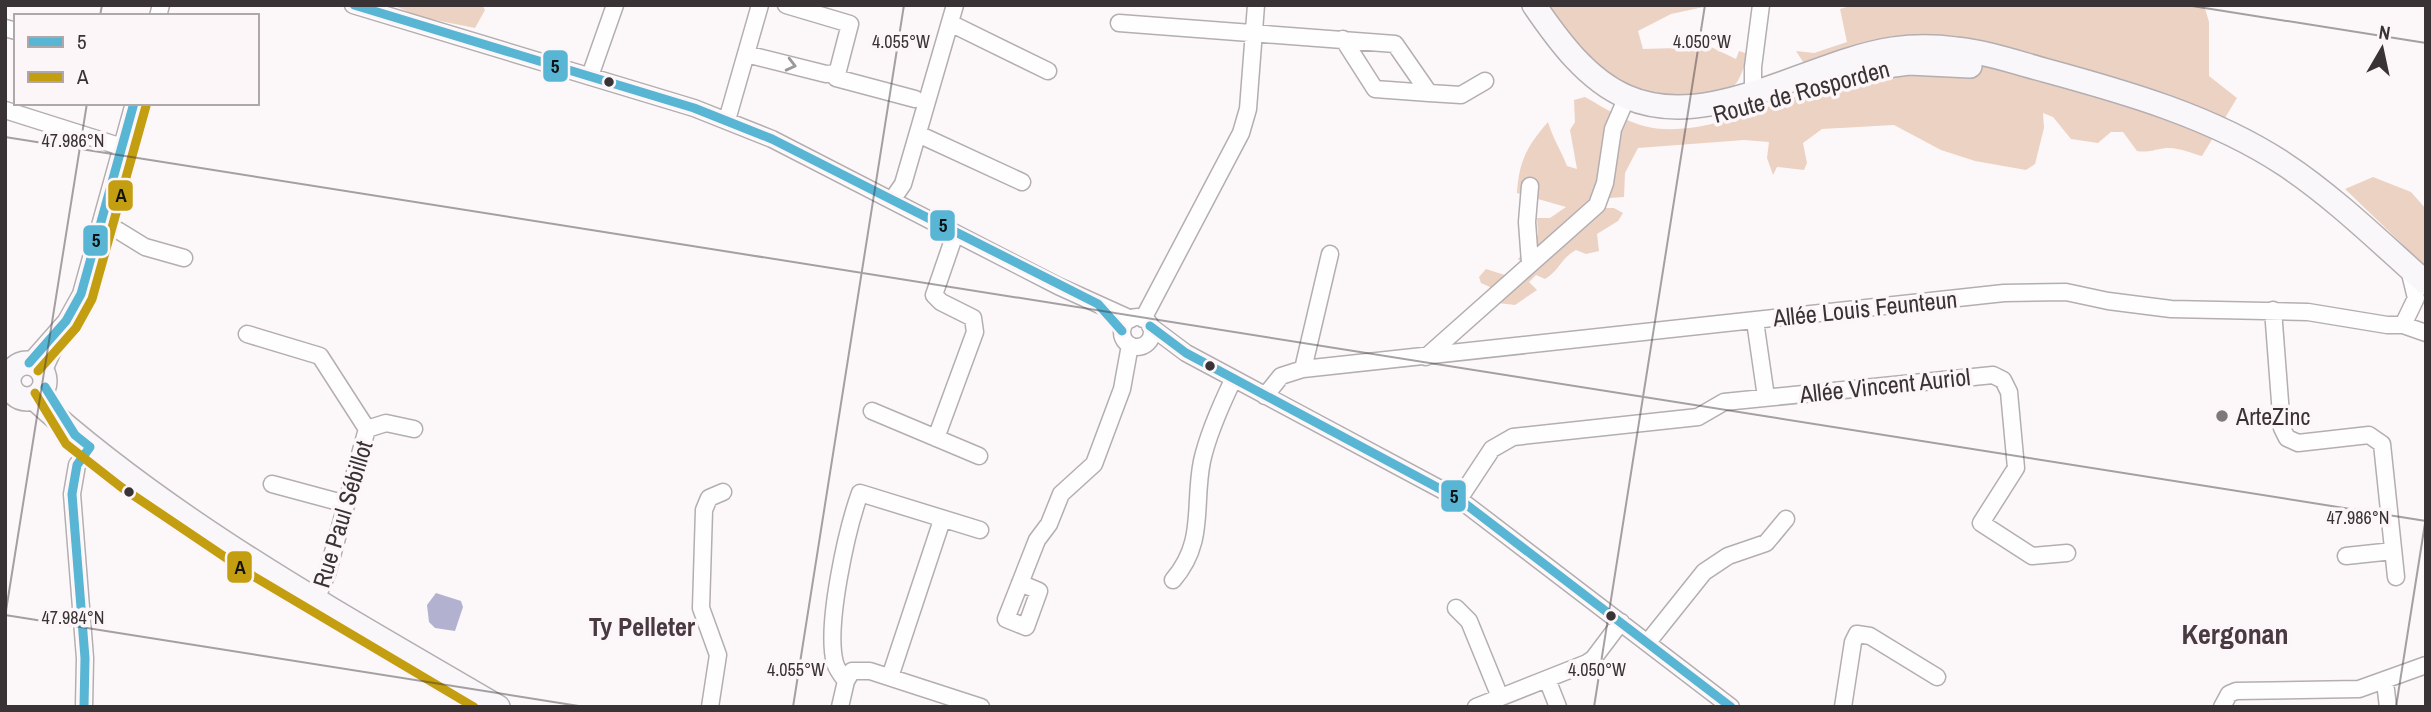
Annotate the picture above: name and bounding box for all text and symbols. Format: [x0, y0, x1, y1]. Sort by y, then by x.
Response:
legend [14, 14, 259, 105]
north arrow [2347, 14, 2417, 84]
text: N [2377, 18, 2392, 46]
text: 5 [77, 27, 87, 56]
text: 4.055°W [872, 29, 930, 54]
text: 4.050°W [1673, 29, 1731, 54]
line badge: 5 [542, 49, 569, 83]
street label: Route de Rosporden [1709, 52, 1893, 130]
text: 5 [551, 53, 560, 79]
one-way arrow [785, 57, 797, 71]
text: A [76, 62, 89, 91]
unlabelled marker [602, 75, 616, 89]
text: 47.986°N [42, 128, 105, 153]
line badge: A [107, 179, 134, 212]
text: A [115, 182, 127, 208]
line badge: 5 [929, 209, 956, 242]
text: 5 [939, 212, 948, 238]
line badge: 5 [82, 224, 109, 257]
text: 5 [92, 227, 101, 253]
street label: Allée Louis Feunteun [1770, 282, 1959, 334]
unlabelled marker [1203, 359, 1217, 373]
street label: Allée Vincent Auriol [1797, 360, 1972, 410]
place label: ArteZinc [2235, 400, 2311, 432]
marker: ArteZinc [2214, 408, 2230, 424]
street label: Rue Paul Sébillot [304, 436, 380, 591]
line badge: 5 [1440, 479, 1467, 513]
text: 5 [1450, 483, 1459, 509]
unlabelled marker [122, 485, 136, 499]
text: 47.986°N [2327, 505, 2390, 530]
line badge: A [226, 550, 253, 584]
text: A [234, 554, 246, 580]
text: 47.984°N [42, 605, 105, 630]
district label: Ty Pelleter [589, 609, 696, 644]
unlabelled marker [1604, 609, 1618, 623]
district label: Kergonan [2181, 615, 2289, 653]
text: 4.055°W [767, 657, 825, 682]
text: 4.050°W [1568, 657, 1626, 682]

